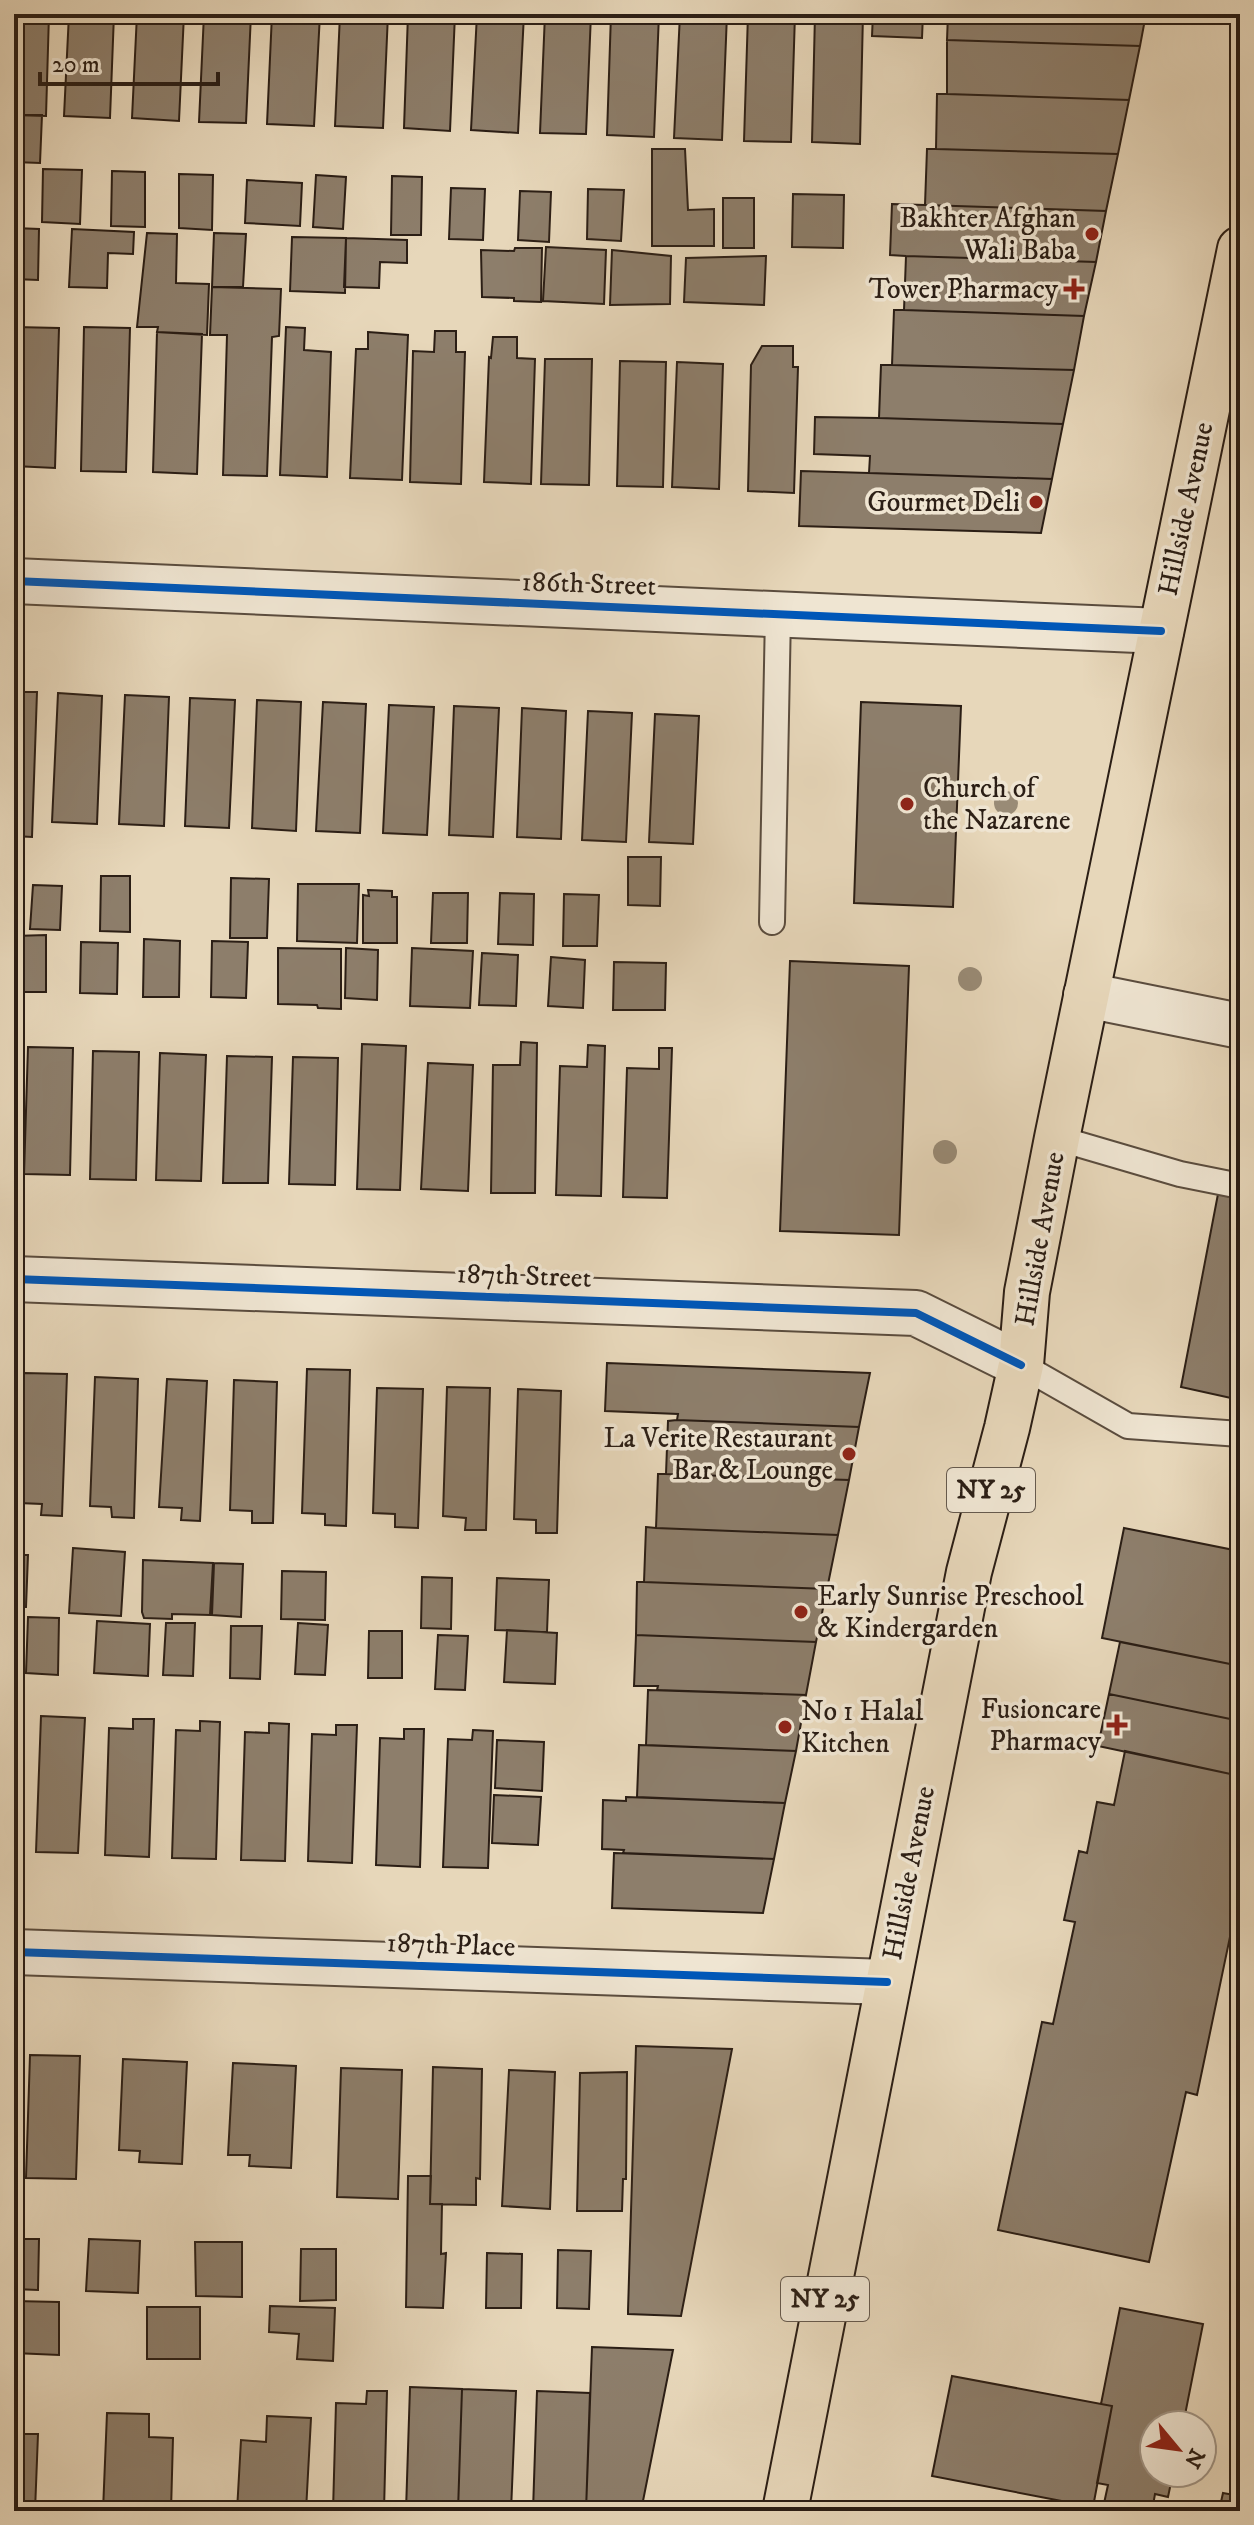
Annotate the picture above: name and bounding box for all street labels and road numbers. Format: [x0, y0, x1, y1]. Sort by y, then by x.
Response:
street label: Hillside Avenue [1151, 419, 1221, 599]
street label: 186th Street [521, 564, 657, 604]
street label: Hillside Avenue [1007, 1149, 1073, 1329]
street label: 187th Street [456, 1256, 592, 1296]
road number: NY 25 [947, 1468, 1035, 1512]
street label: Hillside Avenue [875, 1783, 943, 1963]
street label: 187th Place [386, 1925, 516, 1965]
road number: NY 25 [781, 2277, 869, 2321]

